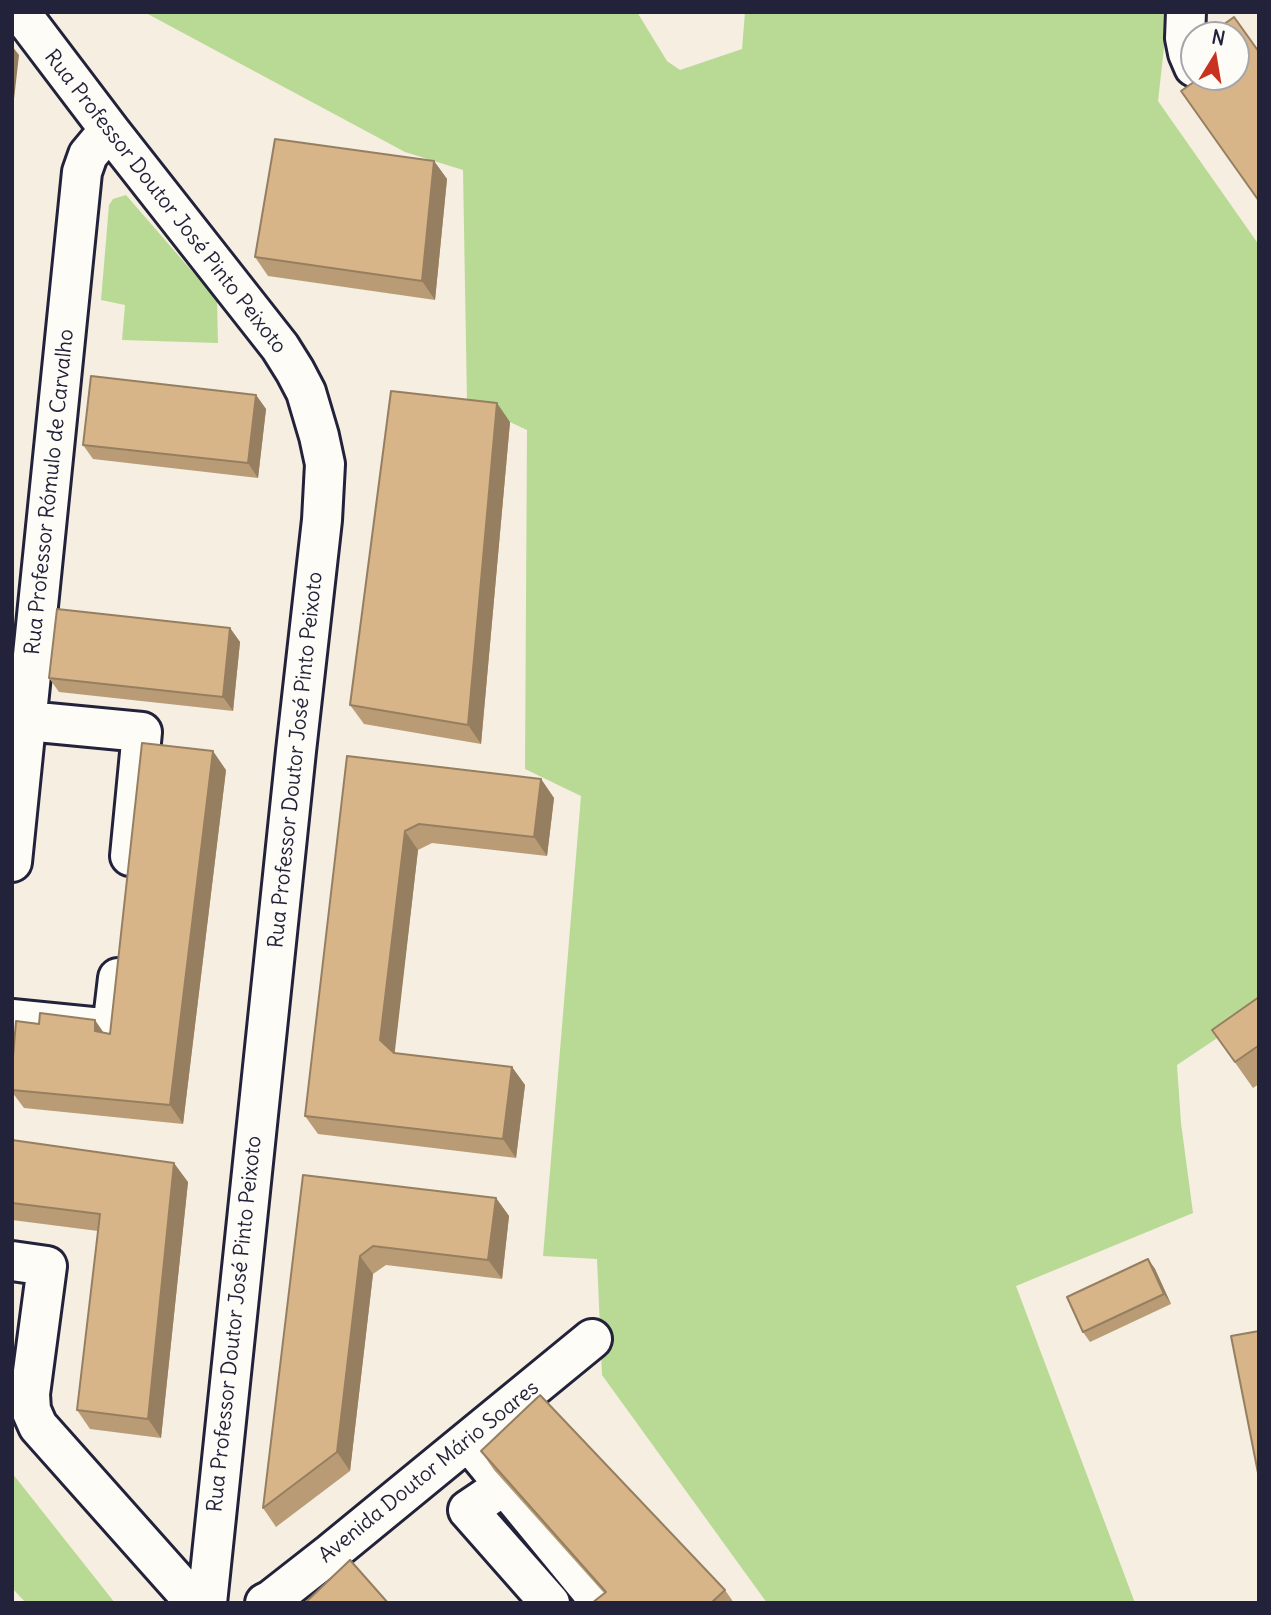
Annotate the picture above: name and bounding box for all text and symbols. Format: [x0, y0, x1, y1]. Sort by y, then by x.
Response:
north arrow [1180, 21, 1250, 91]
text: N [1210, 24, 1227, 50]
street label: Rua Professor Doutor José Pinto Peixoto [39, 45, 291, 359]
street label: Rua Professor Rómulo de Carvalho [20, 328, 80, 656]
street label: Rua Professor Doutor José Pinto Peixoto [264, 571, 328, 949]
street label: Rua Professor Doutor José Pinto Peixoto [203, 1135, 267, 1513]
street label: Avenida Doutor Mário Soares [314, 1375, 544, 1569]

